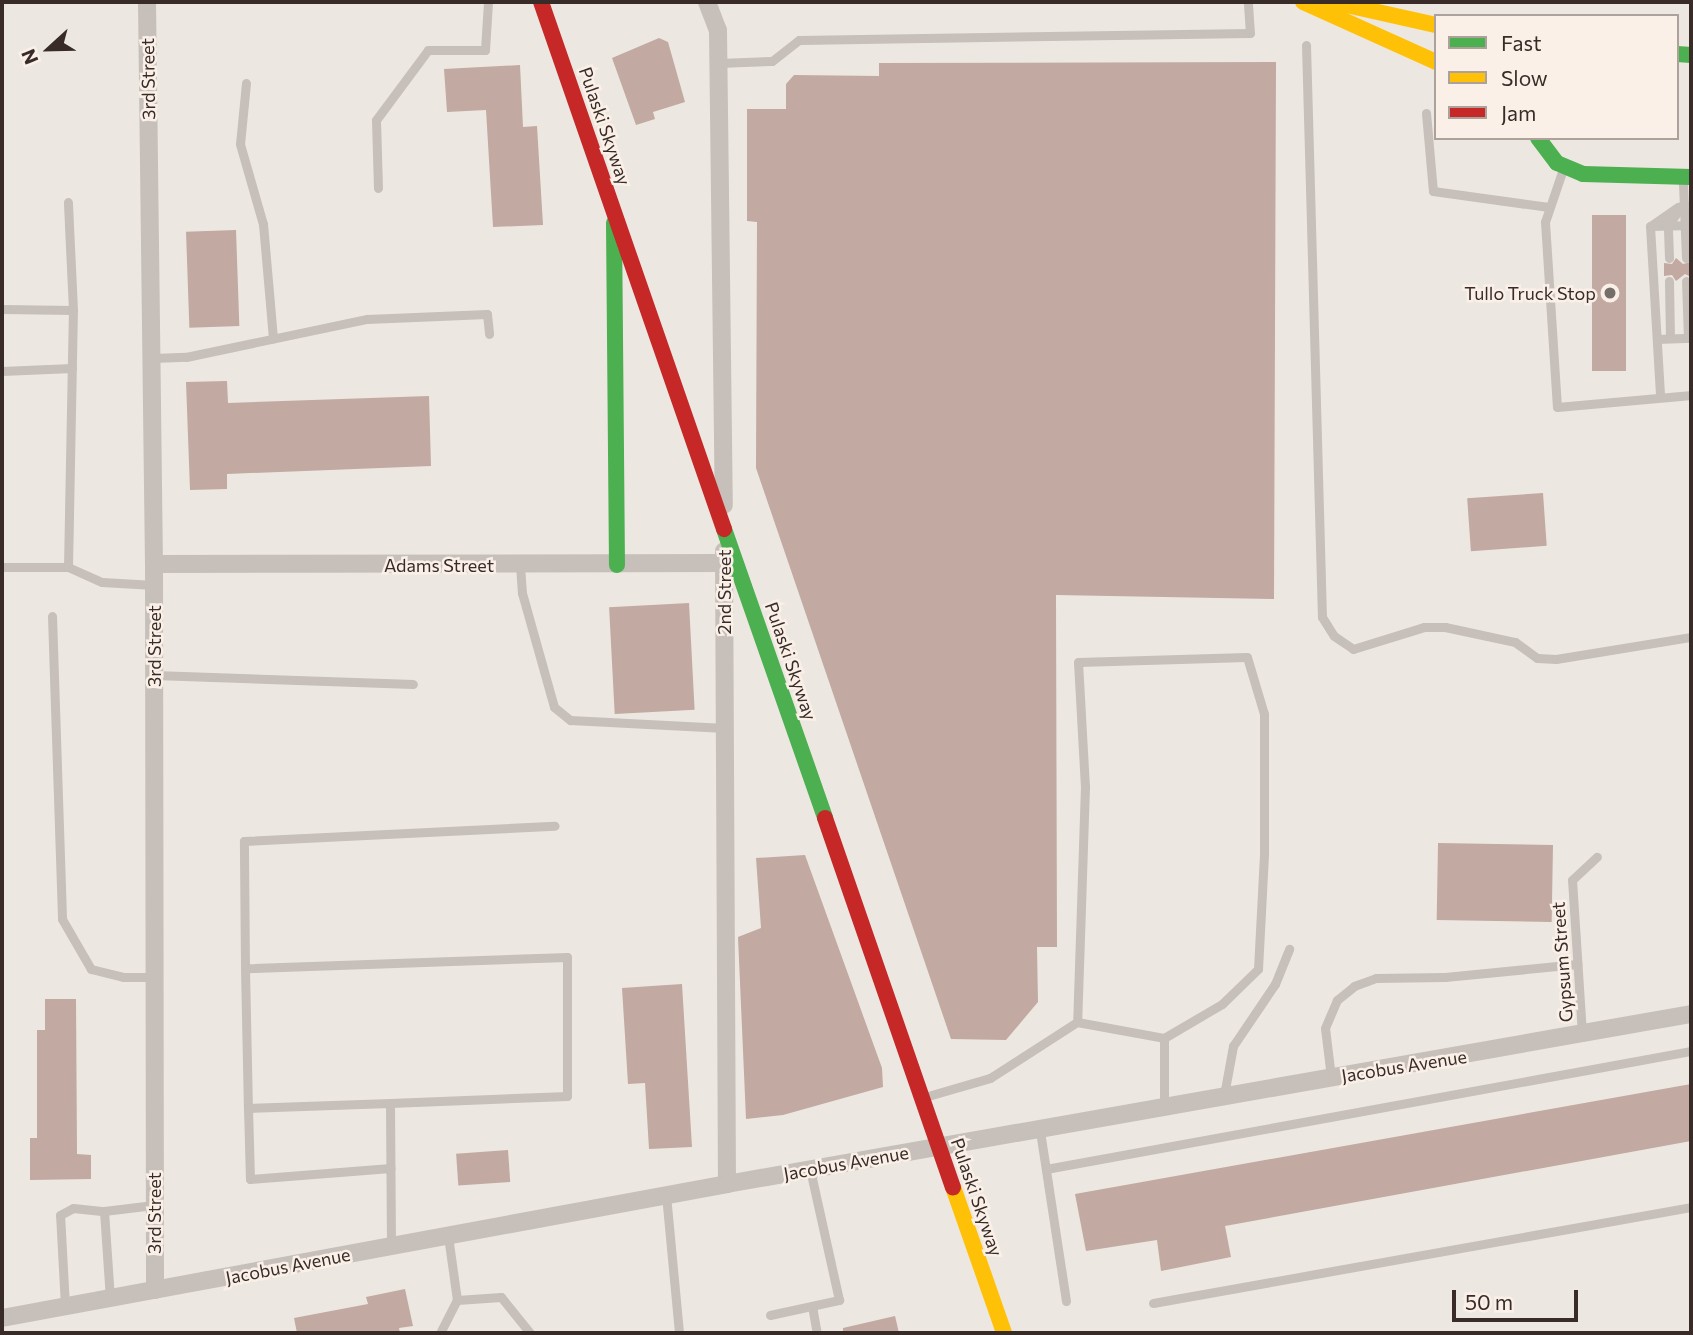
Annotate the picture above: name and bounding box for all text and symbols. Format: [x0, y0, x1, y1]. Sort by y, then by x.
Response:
north arrow [14, 14, 84, 84]
legend [1434, 14, 1679, 140]
text: Fast [1501, 30, 1542, 55]
street label: 3rd Street [136, 38, 160, 120]
text: N [16, 46, 42, 68]
street label: Pulaski Skyway [575, 64, 635, 188]
text: Slow [1501, 65, 1548, 90]
text: Jam [1501, 100, 1536, 125]
place label: Tullo Truck Stop [1464, 282, 1596, 304]
marker: Tullo Truck Stop [1602, 285, 1618, 301]
street label: 2nd Street [713, 549, 735, 635]
street label: Adams Street [384, 554, 494, 576]
street label: Pulaski Skyway [761, 599, 821, 723]
street label: 3rd Street [143, 605, 165, 687]
street label: Gypsum Street [1547, 901, 1577, 1023]
street label: Jacobus Avenue [1340, 1045, 1468, 1087]
street label: Pulaski Skyway [947, 1135, 1007, 1259]
street label: Jacobus Avenue [782, 1141, 910, 1185]
street label: 3rd Street [143, 1172, 165, 1254]
street label: Jacobus Avenue [224, 1243, 352, 1289]
scale bar [1455, 1276, 1581, 1320]
text: 50 m [1465, 1289, 1513, 1314]

